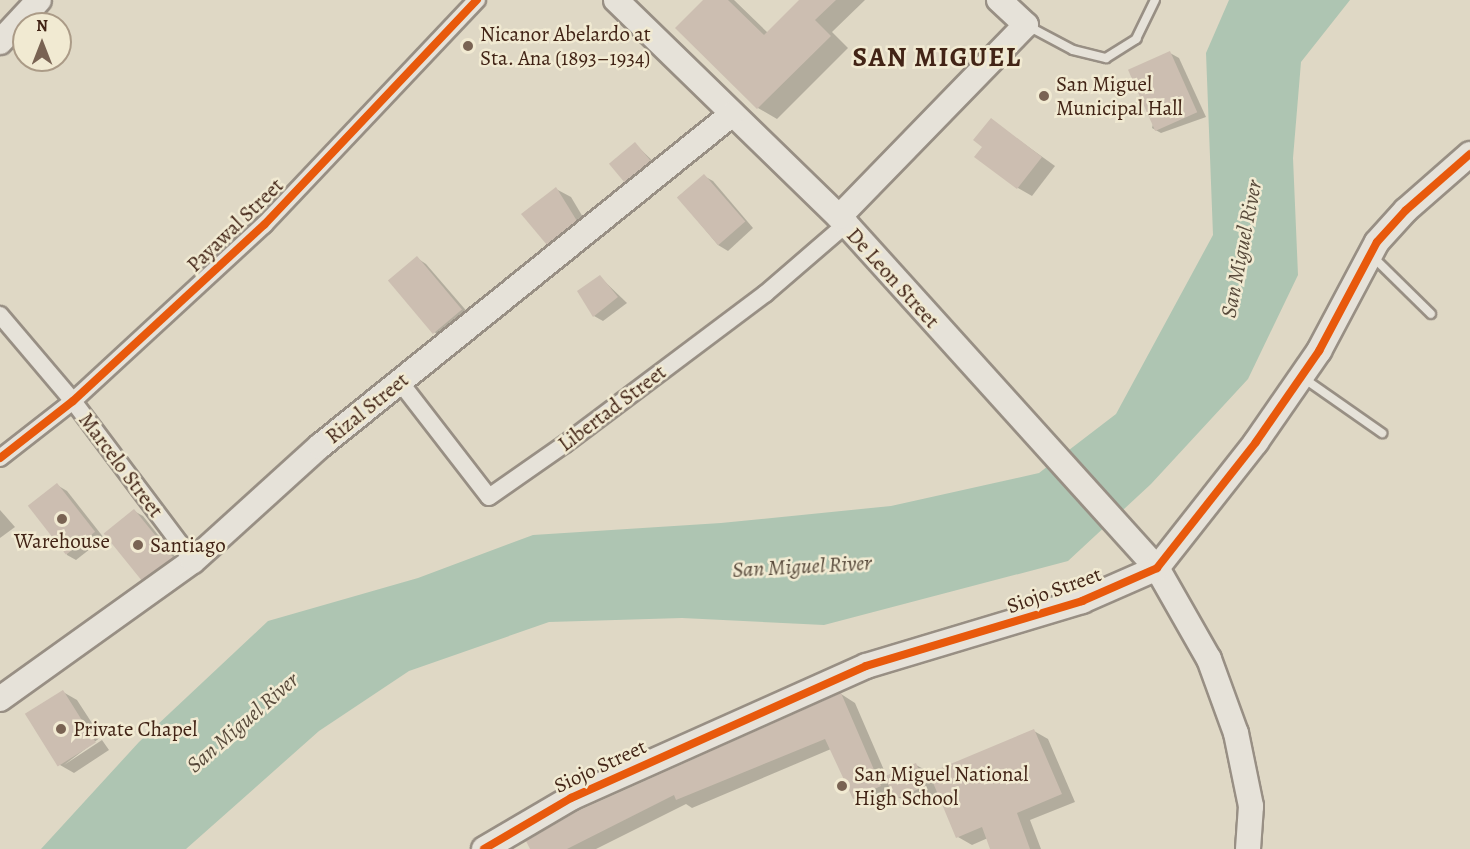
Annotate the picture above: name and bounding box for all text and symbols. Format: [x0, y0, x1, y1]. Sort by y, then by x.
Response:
north arrow [12, 12, 72, 72]
text: N [36, 15, 48, 37]
place label: Nicanor Abelardo at Sta. Ana (1893–1934) [480, 21, 651, 71]
marker: Nicanor Abelardo at Sta. Ana (1893–1934) [461, 39, 475, 53]
district label: SAN MIGUEL [852, 42, 1022, 74]
place label: San Miguel Municipal Hall [1056, 71, 1183, 121]
marker: San Miguel Municipal Hall [1037, 89, 1051, 103]
street label: Payawal Street [182, 173, 288, 277]
water label: San Miguel River [1216, 178, 1268, 320]
street label: De Leon Street [841, 223, 945, 333]
street label: Libertad Street [553, 359, 671, 457]
street label: Rizal Street [321, 367, 413, 449]
street label: Marcelo Street [73, 408, 169, 522]
marker: Warehouse [55, 512, 69, 526]
place label: Warehouse [14, 528, 110, 554]
place label: Santiago [150, 532, 226, 558]
marker: Santiago [131, 538, 145, 552]
water label: San Miguel River [732, 550, 872, 584]
street label: Siojo Street [1003, 561, 1105, 619]
water label: San Miguel River [182, 667, 304, 779]
place label: Private Chapel [73, 716, 197, 742]
marker: Private Chapel [54, 722, 68, 736]
street label: Siojo Street [550, 734, 650, 798]
place label: San Miguel National High School [854, 761, 1028, 811]
marker: San Miguel National High School [835, 779, 849, 793]

